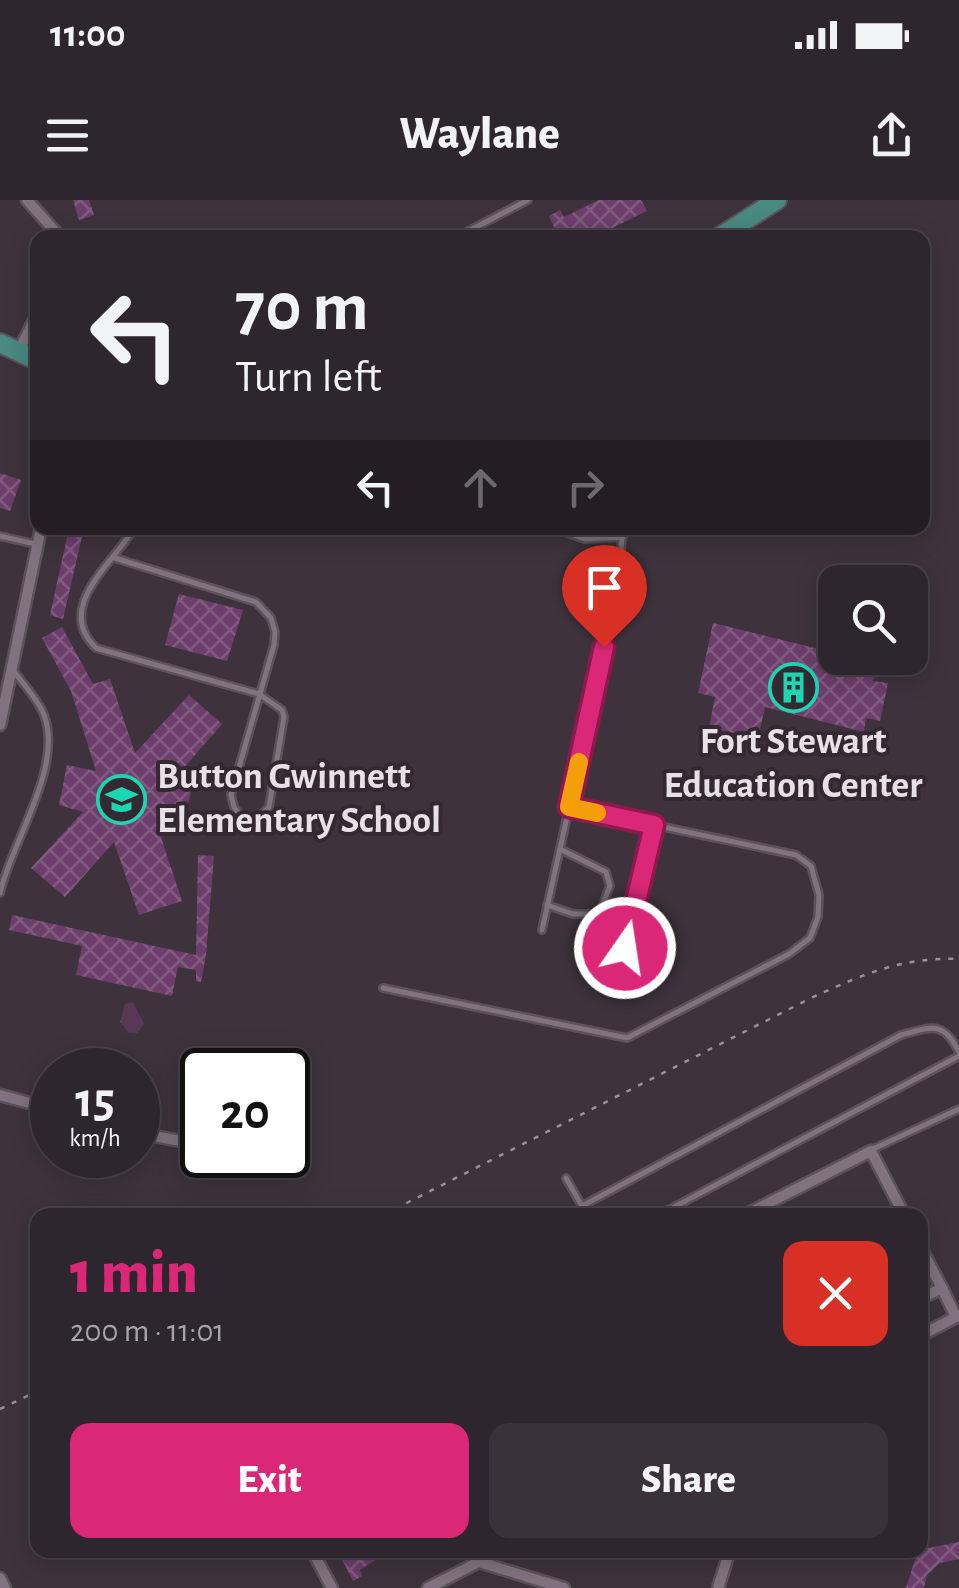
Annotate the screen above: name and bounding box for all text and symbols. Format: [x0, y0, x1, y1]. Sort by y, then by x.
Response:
text: 11:00 [50, 16, 126, 54]
icon: menu [40, 108, 95, 163]
icon: share [864, 108, 919, 163]
text: Waylane [399, 112, 560, 157]
icon: left [70, 270, 200, 400]
text: 70 m [235, 273, 369, 343]
text: Turn left [235, 355, 382, 400]
icon: left [348, 460, 403, 515]
icon: ahead [453, 460, 508, 515]
icon: right [558, 460, 613, 515]
pin [562, 545, 647, 648]
icon: arrive [577, 560, 632, 615]
map controls [818, 565, 928, 675]
button: search [818, 565, 928, 675]
building icon: Fort Stewart Education Center [767, 662, 819, 714]
place label: Fort Stewart Education Center [664, 723, 923, 805]
place label: Button Gwinnett Elementary School [157, 758, 441, 840]
school or university icon: Button Gwinnett Elementary School [96, 773, 148, 825]
position arrow [573, 896, 677, 1000]
speed limit sign: 20 [180, 1048, 310, 1178]
text: 15 [75, 1076, 115, 1126]
text: km/h [69, 1126, 121, 1151]
button: close [783, 1241, 888, 1346]
text: 1 min [70, 1244, 198, 1304]
text: 200 m · 11:01 [70, 1315, 224, 1347]
button: Exit [70, 1423, 469, 1538]
button: Share [489, 1423, 888, 1538]

